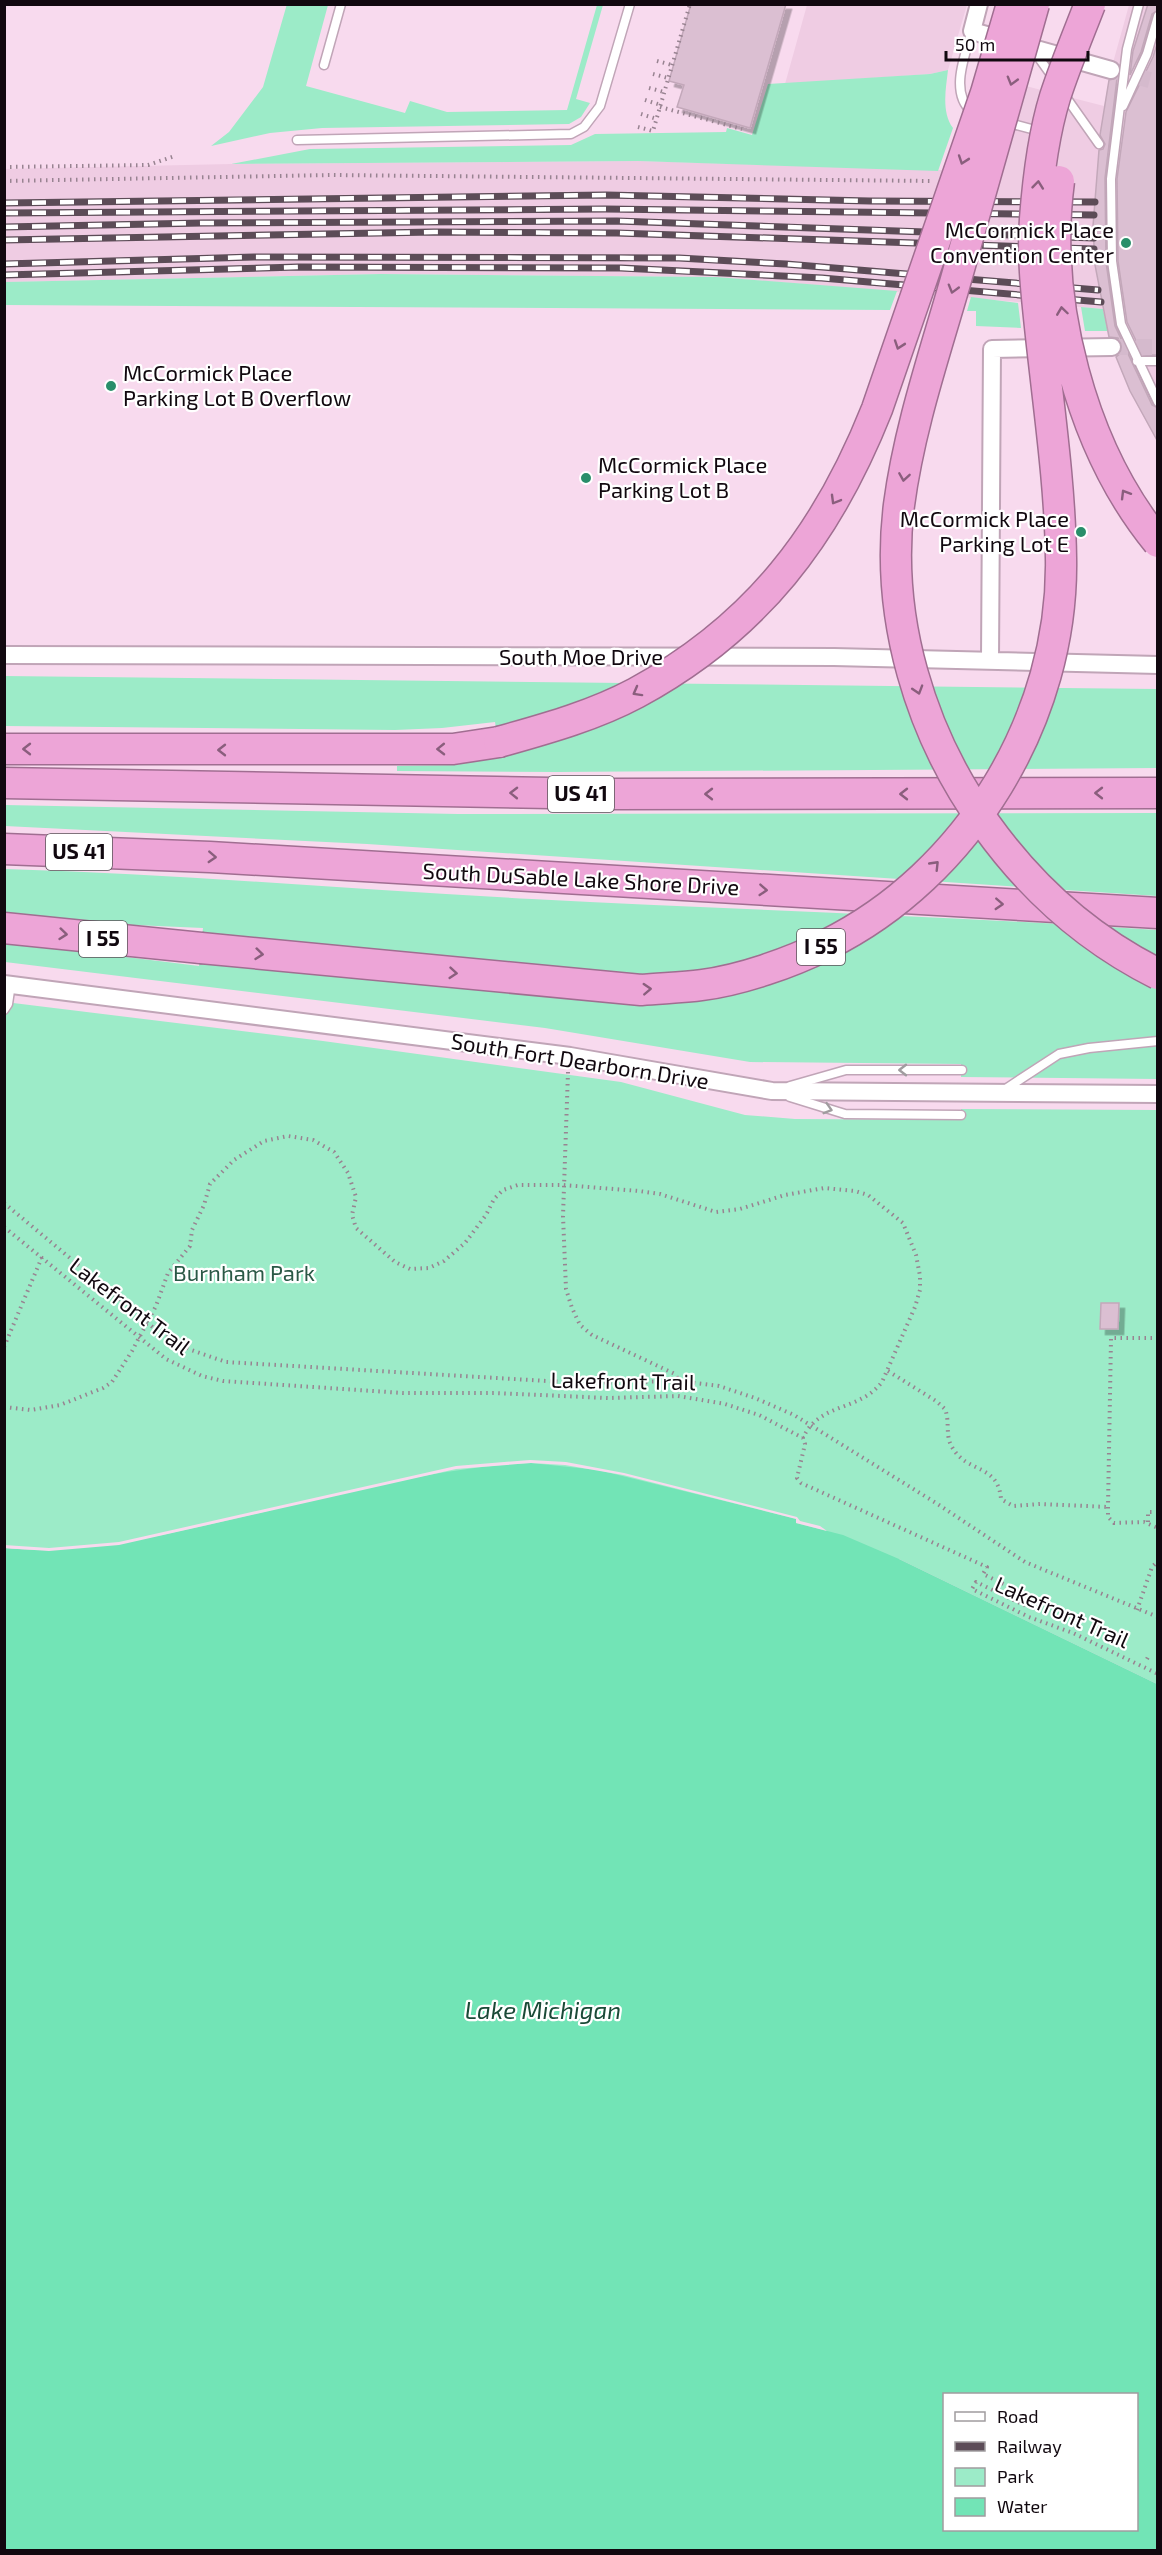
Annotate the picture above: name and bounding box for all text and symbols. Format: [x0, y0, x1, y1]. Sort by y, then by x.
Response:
scale bar [946, 24, 1088, 62]
text: 50 m [955, 33, 995, 55]
one-way arrow [1007, 76, 1020, 86]
one-way arrow [958, 155, 971, 165]
one-way arrow [1032, 181, 1044, 190]
place label: McCormick Place Convention Center [930, 216, 1114, 267]
marker: McCormick Place Convention Center [1119, 236, 1133, 250]
one-way arrow [948, 283, 960, 294]
one-way arrow [1056, 306, 1068, 315]
one-way arrow [894, 339, 907, 350]
place label: McCormick Place Parking Lot B Overflow [123, 359, 351, 410]
marker: McCormick Place Parking Lot B Overflow [104, 379, 118, 393]
place label: McCormick Place Parking Lot B [598, 451, 767, 502]
marker: McCormick Place Parking Lot B [579, 471, 593, 485]
one-way arrow [898, 472, 910, 482]
one-way arrow [1121, 490, 1133, 500]
one-way arrow [831, 494, 842, 504]
place label: McCormick Place Parking Lot E [900, 505, 1069, 556]
marker: McCormick Place Parking Lot E [1074, 525, 1088, 539]
street label: South Moe Drive [499, 643, 663, 669]
one-way arrow [911, 684, 923, 695]
one-way arrow [633, 685, 644, 696]
one-way arrow [22, 743, 31, 755]
one-way arrow [436, 743, 445, 755]
one-way arrow [217, 744, 226, 756]
road number: US 41 [548, 776, 614, 812]
one-way arrow [510, 787, 519, 799]
one-way arrow [1095, 787, 1104, 799]
one-way arrow [705, 788, 714, 800]
one-way arrow [900, 788, 909, 800]
road number: US 41 [46, 834, 112, 870]
one-way arrow [207, 850, 216, 863]
street label: South DuSable Lake Shore Drive [422, 857, 740, 899]
one-way arrow [927, 861, 938, 872]
one-way arrow [758, 883, 767, 896]
one-way arrow [995, 898, 1004, 911]
road number: I 55 [79, 921, 127, 957]
one-way arrow [58, 927, 67, 940]
road number: I 55 [797, 929, 845, 965]
one-way arrow [255, 948, 264, 960]
one-way arrow [449, 966, 458, 979]
one-way arrow [643, 983, 652, 996]
street label: South Fort Dearborn Drive [449, 1027, 711, 1093]
one-way arrow [899, 1064, 908, 1076]
one-way arrow [822, 1102, 833, 1114]
street label: Lakefront Trail [65, 1251, 197, 1359]
park label: Burnham Park [173, 1259, 315, 1285]
street label: Lakefront Trail [550, 1366, 696, 1394]
street label: Lakefront Trail [991, 1570, 1134, 1653]
water label: Lake Michigan [465, 1995, 621, 2024]
legend [943, 2393, 1138, 2531]
text: Road [997, 2405, 1038, 2427]
text: Railway [997, 2435, 1062, 2457]
text: Park [997, 2465, 1034, 2487]
text: Water [997, 2495, 1047, 2517]

